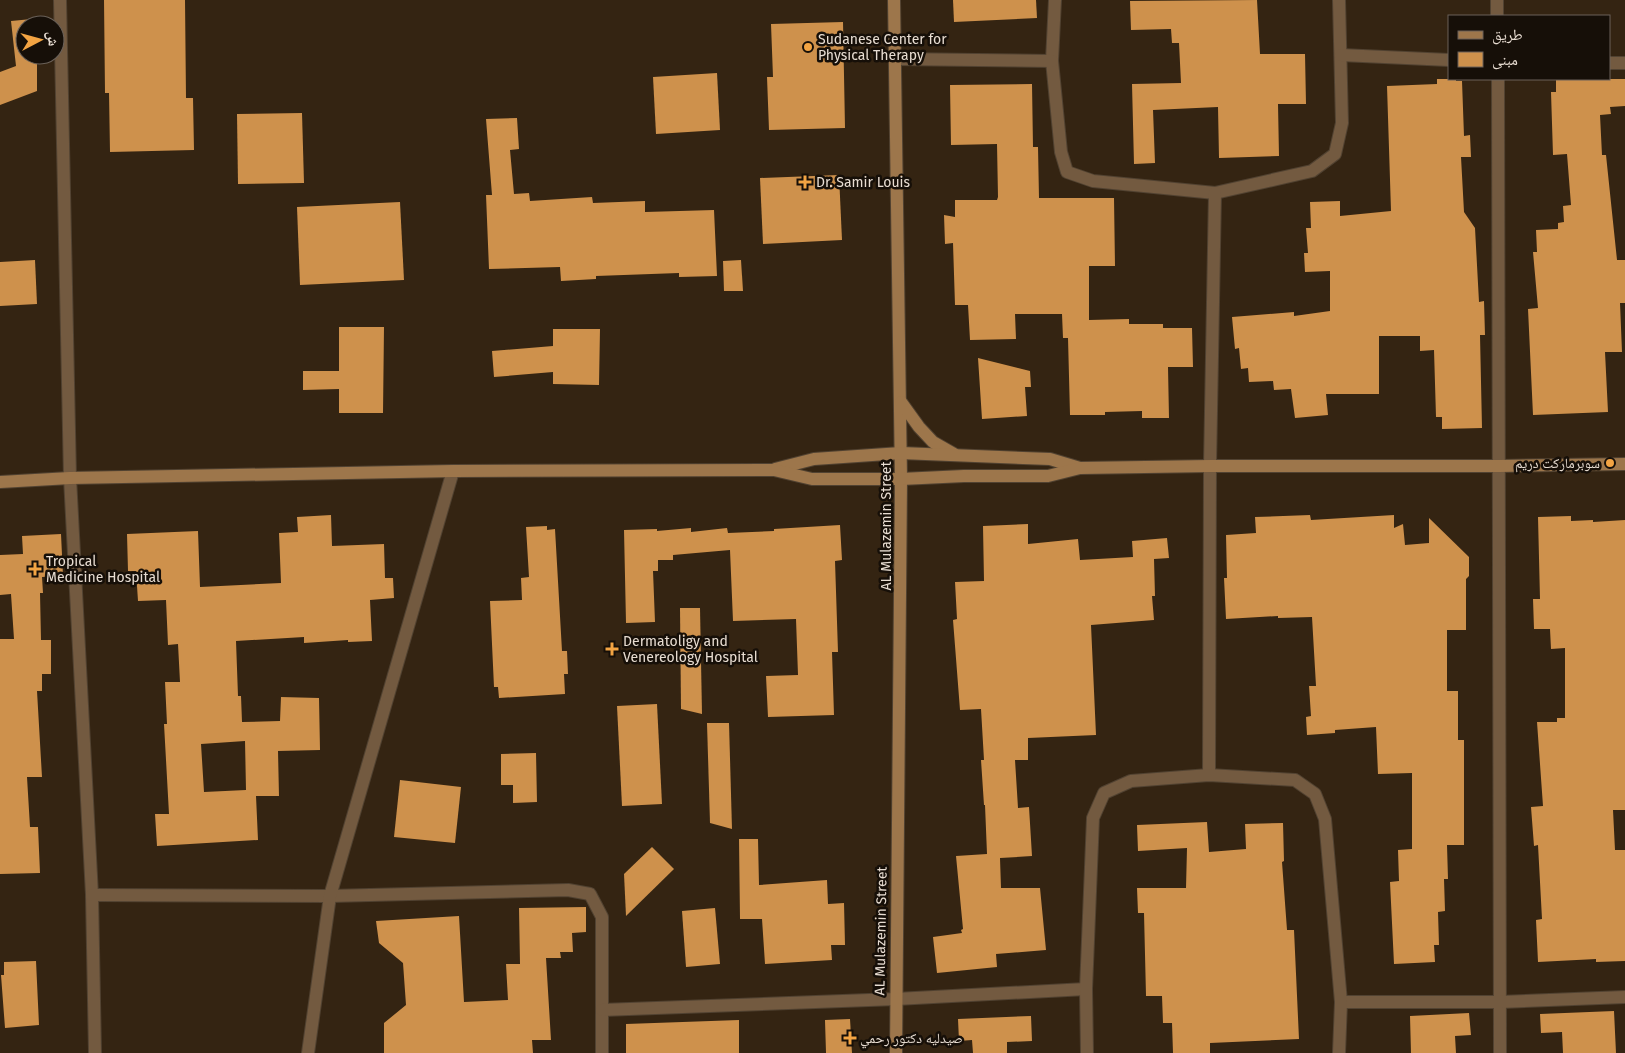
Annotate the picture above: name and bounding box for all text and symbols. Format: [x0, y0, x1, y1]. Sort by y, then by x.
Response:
north arrow [15, 15, 65, 65]
legend [1448, 15, 1610, 80]
text: طريق [1492, 26, 1523, 45]
text: ش [43, 30, 62, 47]
place label: Sudanese Center for Physical Therapy [818, 31, 947, 64]
marker: Sudanese Center for Physical Therapy [802, 41, 814, 53]
text: مبنى [1492, 51, 1518, 70]
place label: Dr. Samir Louis [816, 174, 911, 191]
marker: Dr. Samir Louis [798, 175, 812, 189]
place label: سوبرماركت دريم [1515, 455, 1600, 473]
marker: سوبرماركت دريم [1604, 457, 1616, 469]
street label: AL Mulazemin Street [878, 461, 895, 590]
place label: Tropical Medicine Hospital [46, 553, 160, 586]
marker: Tropical Medicine Hospital [28, 562, 42, 576]
place label: Dermatoligy and Venereology Hospital [623, 633, 758, 666]
marker: Dermatoligy and Venereology Hospital [605, 642, 619, 656]
street label: AL Mulazemin Street [871, 865, 891, 996]
place label: صيدليه دكتور رحمي [860, 1030, 963, 1049]
marker: صيدليه دكتور رحمي [844, 1032, 856, 1044]

